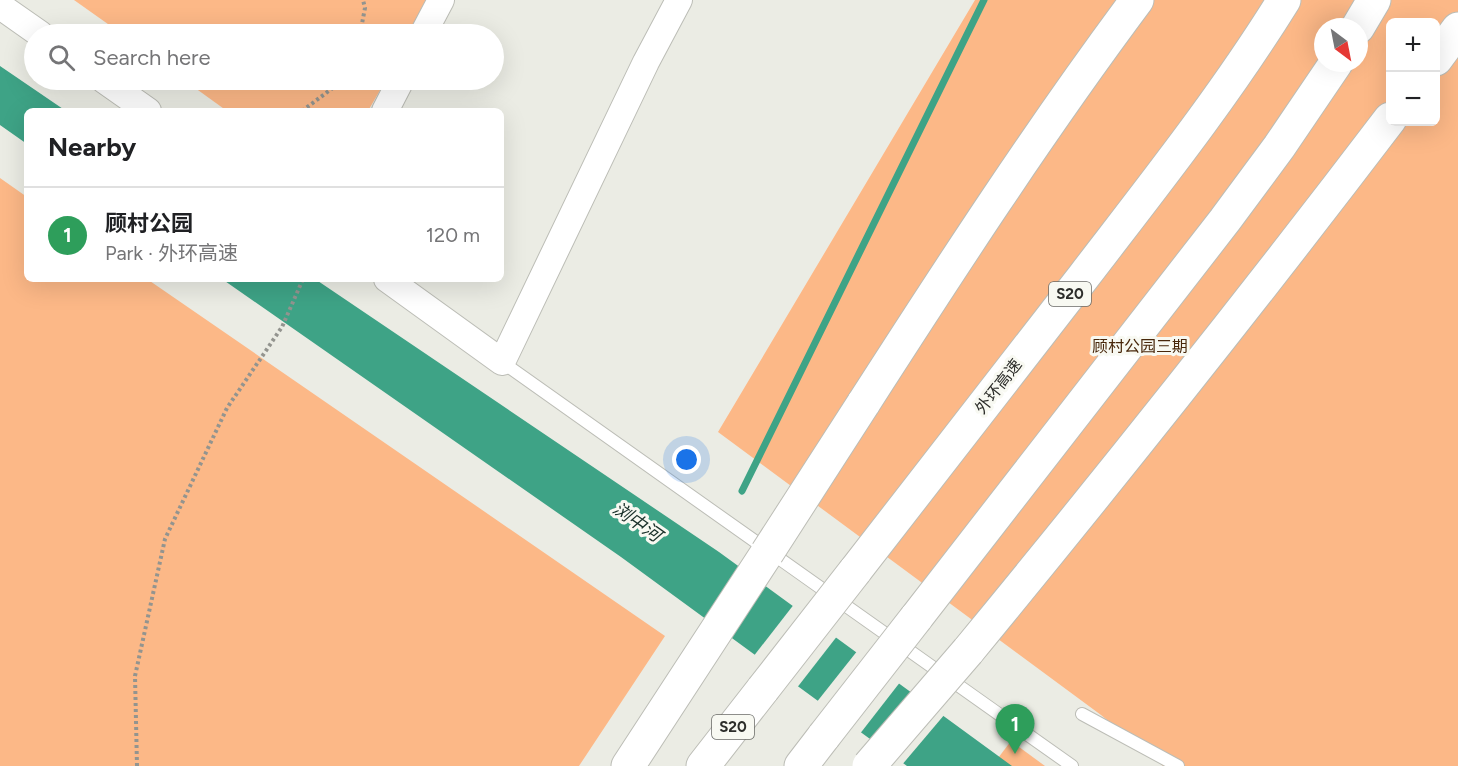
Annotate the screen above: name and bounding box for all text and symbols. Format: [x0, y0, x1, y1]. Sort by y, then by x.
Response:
north arrow [1314, 18, 1368, 72]
map controls [1386, 18, 1440, 126]
button: + [1386, 18, 1440, 72]
search box [24, 24, 504, 90]
icon: search [45, 41, 78, 74]
text: Search here [93, 44, 211, 71]
button: − [1386, 72, 1440, 126]
text: Nearby [48, 131, 136, 163]
text: 顾村公园 [105, 210, 193, 237]
text: 1 [63, 223, 72, 247]
text: 120 m [426, 223, 480, 247]
text: Park · 外环高速 [105, 241, 238, 265]
road number: S20 [1049, 282, 1091, 306]
park label: 顾村公园三期 [1092, 337, 1188, 356]
street label: 外环高速 [971, 355, 1026, 417]
your location [672, 445, 701, 474]
water label: 浏中河 [609, 498, 668, 548]
pin: 1 [996, 704, 1034, 754]
road number: S20 [712, 715, 754, 739]

